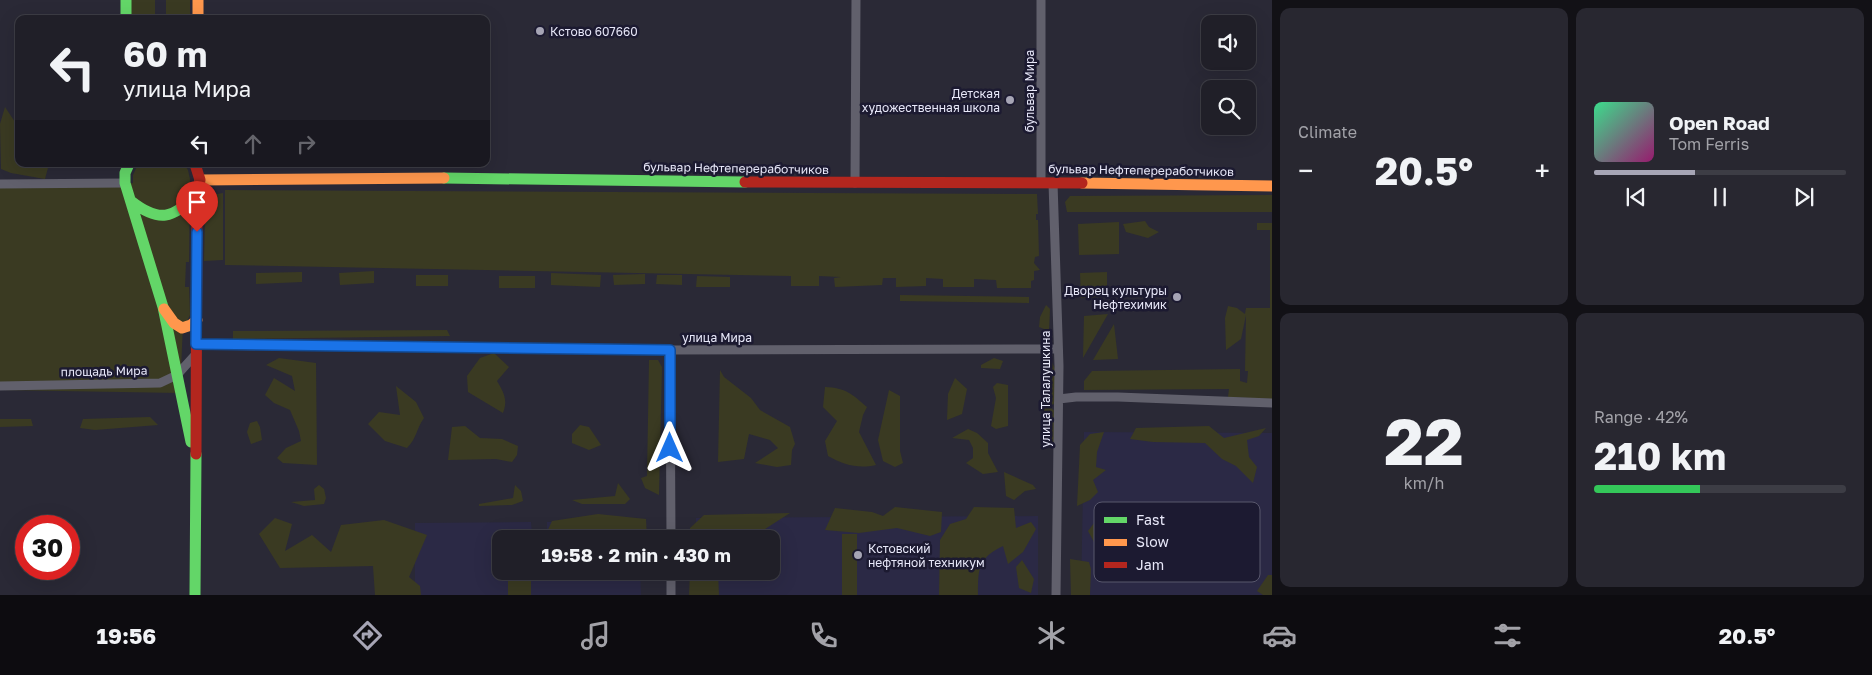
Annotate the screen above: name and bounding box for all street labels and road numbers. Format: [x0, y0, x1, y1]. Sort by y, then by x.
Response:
street label: бульвар Мира [1022, 50, 1037, 132]
street label: бульвар Нефтепереработчиков [643, 159, 829, 177]
street label: бульвар Нефтепереработчиков [1048, 161, 1234, 179]
street label: улица Мира [682, 330, 752, 345]
street label: улица Талалушкина [1038, 331, 1053, 447]
street label: площадь Мира [60, 363, 148, 379]

